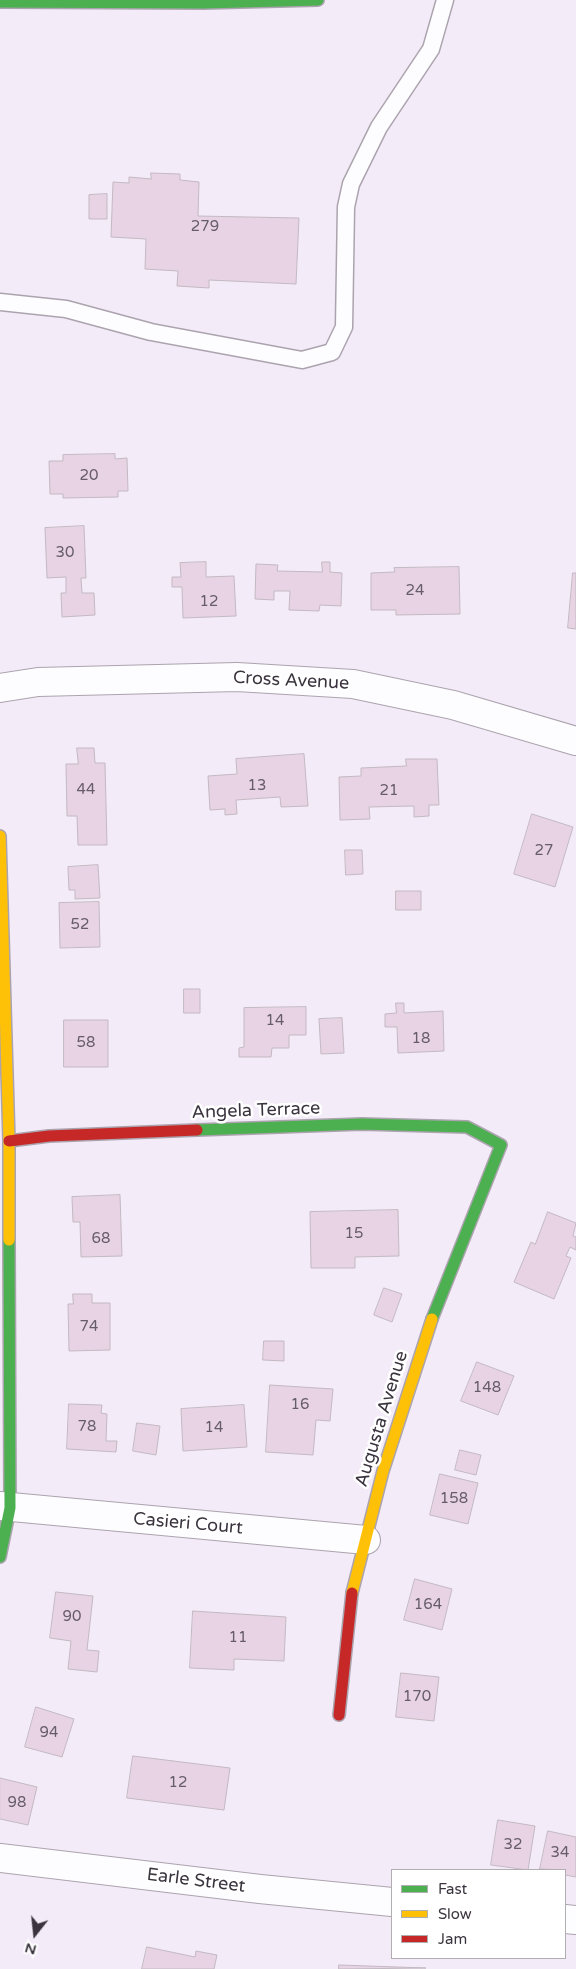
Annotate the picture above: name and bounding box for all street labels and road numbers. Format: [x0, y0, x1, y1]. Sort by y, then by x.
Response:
street label: Cross Avenue [232, 667, 350, 695]
street label: Angela Terrace [191, 1098, 321, 1124]
street label: Augusta Avenue [351, 1348, 413, 1490]
street label: Casieri Court [132, 1508, 244, 1540]
street label: Earle Street [145, 1864, 247, 1898]

